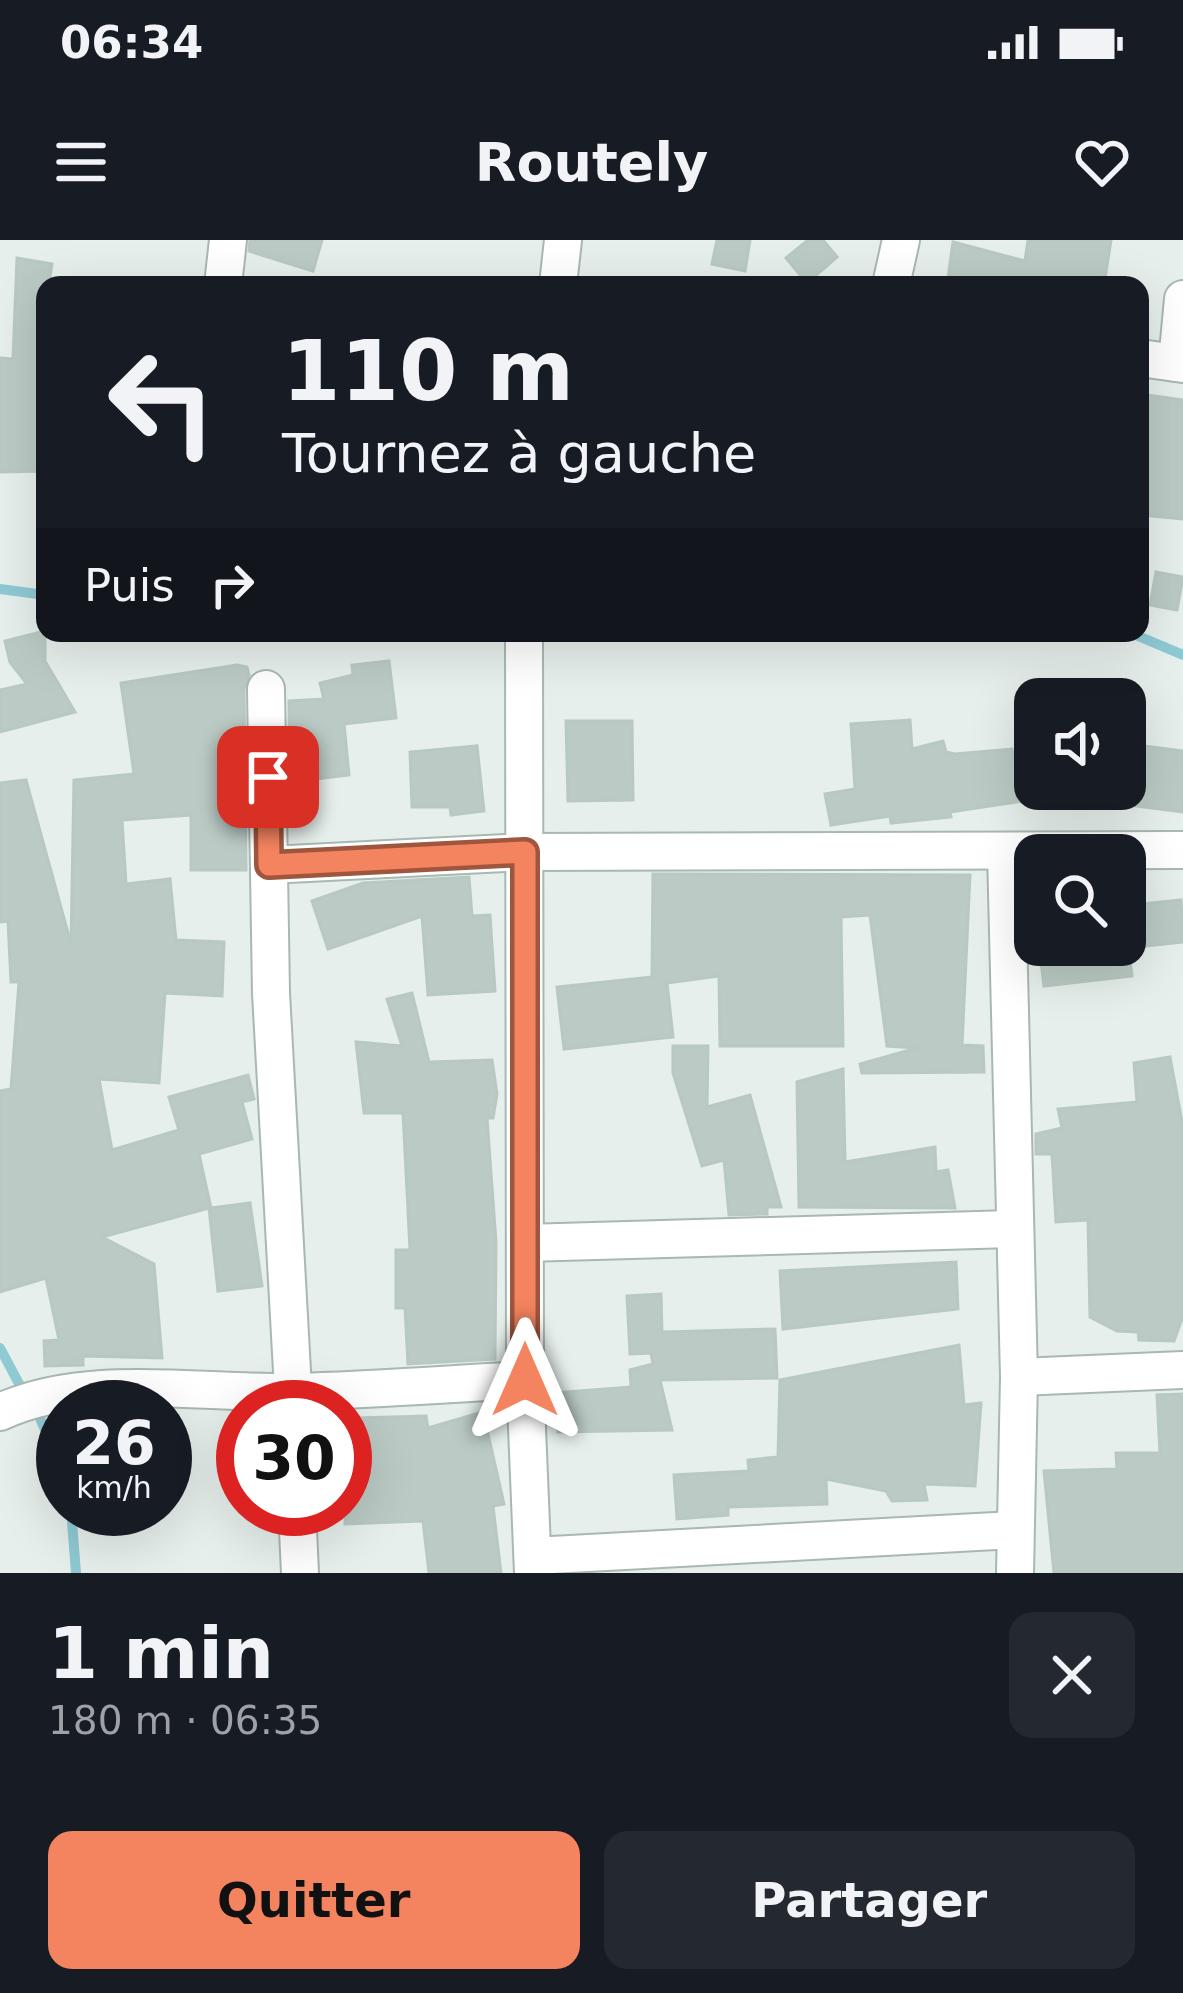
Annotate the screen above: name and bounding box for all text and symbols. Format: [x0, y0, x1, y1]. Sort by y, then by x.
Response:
text: 06:34 [60, 16, 203, 69]
icon: menu [48, 129, 114, 195]
icon: heart [1069, 129, 1135, 195]
text: Routely [475, 131, 708, 194]
text: 110 m [282, 322, 574, 420]
icon: left [84, 324, 240, 480]
text: Tournez à gauche [282, 422, 756, 485]
icon: right [199, 552, 265, 618]
text: Puis [84, 559, 175, 612]
map controls [1014, 678, 1146, 966]
button: sound [1014, 678, 1146, 810]
pin [217, 726, 319, 828]
icon: arrive [235, 744, 301, 810]
button: search [1014, 834, 1146, 966]
position arrow [462, 1317, 588, 1443]
speed limit sign: 30 [216, 1380, 372, 1536]
text: 26 [72, 1408, 156, 1478]
text: km/h [76, 1470, 152, 1505]
text: 1 min [48, 1611, 274, 1695]
button: close [1009, 1612, 1135, 1738]
text: 180 m · 06:35 [48, 1698, 322, 1743]
button: Quitter [48, 1831, 580, 1969]
button: Partager [604, 1831, 1135, 1969]

